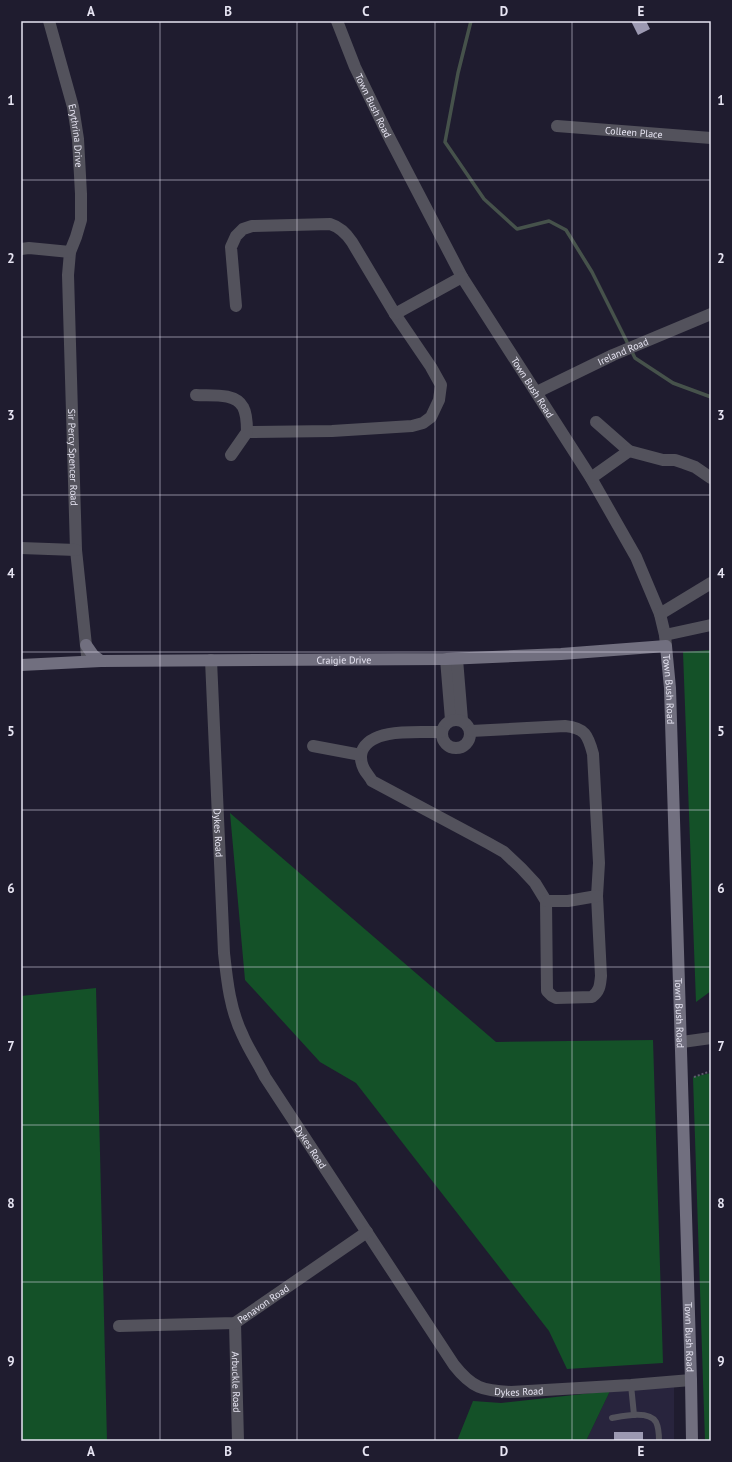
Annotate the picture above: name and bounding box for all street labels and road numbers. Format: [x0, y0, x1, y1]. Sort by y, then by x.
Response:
street label: Town Bush Road [352, 71, 394, 140]
street label: Erythrina Drive [65, 102, 86, 168]
street label: Colleen Place [604, 124, 663, 141]
street label: Ireland Road [595, 335, 650, 369]
street label: Town Bush Road [508, 355, 557, 420]
street label: Sir Percy Spencer Road [65, 408, 81, 506]
street label: Craigie Drive [316, 653, 371, 667]
street label: Town Bush Road [660, 654, 677, 724]
street label: Dykes Road [211, 808, 226, 858]
street label: Town Bush Road [672, 978, 687, 1048]
street label: Dykes Road [292, 1123, 329, 1171]
street label: Penavon Road [235, 1282, 292, 1327]
street label: Town Bush Road [682, 1302, 697, 1372]
street label: Arbuckle Road [229, 1351, 243, 1413]
street label: Dykes Road [494, 1384, 544, 1399]

